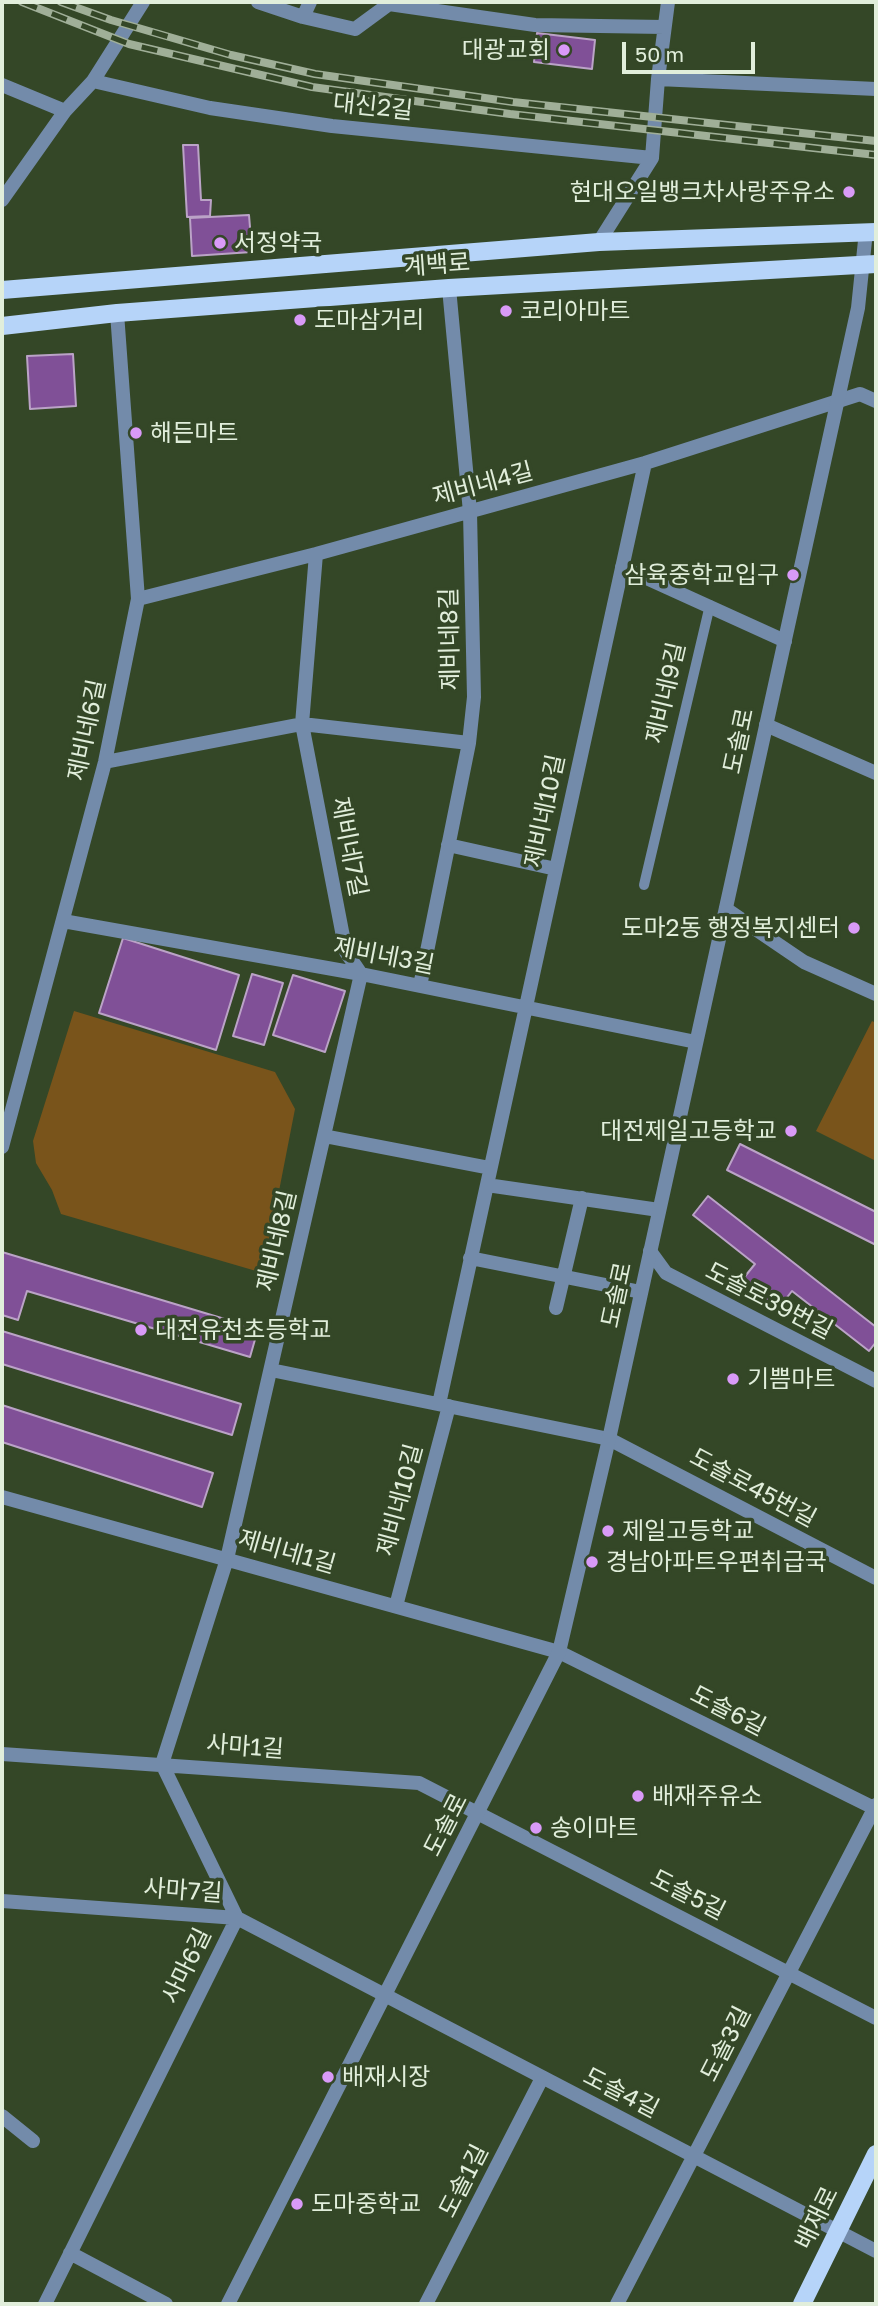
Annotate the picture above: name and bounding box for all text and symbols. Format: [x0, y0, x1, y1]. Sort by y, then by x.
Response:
scale bar [626, 28, 759, 72]
place label: 대광교회 [462, 36, 550, 64]
text: 50 m [635, 41, 684, 67]
marker: 대광교회 [556, 42, 572, 58]
street label: 대신2길 [332, 88, 414, 126]
place label: 현대오일뱅크차사랑주유소 [570, 178, 835, 206]
marker: 현대오일뱅크차사랑주유소 [841, 184, 857, 200]
place label: 서정약국 [234, 229, 322, 257]
marker: 서정약국 [212, 235, 228, 251]
street label: 계백로 [403, 248, 471, 282]
place label: 코리아마트 [520, 297, 630, 325]
marker: 코리아마트 [498, 303, 514, 319]
place label: 도마삼거리 [314, 306, 424, 334]
marker: 도마삼거리 [292, 312, 308, 328]
place label: 해든마트 [150, 419, 238, 447]
marker: 해든마트 [128, 425, 144, 441]
street label: 제비네4길 [430, 457, 536, 511]
place label: 삼육중학교입구 [624, 561, 779, 589]
marker: 삼육중학교입구 [785, 567, 801, 583]
street label: 제비네8길 [435, 587, 465, 691]
street label: 제비네9길 [640, 640, 692, 746]
street label: 제비네6길 [62, 677, 112, 783]
street label: 도솔로 [718, 706, 760, 776]
street label: 제비네10길 [519, 752, 571, 870]
street label: 제비네7길 [325, 795, 373, 899]
place label: 도마2동 행정복지센터 [621, 914, 840, 942]
marker: 도마2동 행정복지센터 [846, 920, 862, 936]
street label: 제비네3길 [331, 932, 437, 980]
place label: 대전제일고등학교 [600, 1117, 777, 1145]
marker: 대전제일고등학교 [783, 1123, 799, 1139]
street label: 제비네8길 [251, 1188, 303, 1294]
street label: 도솔로39번길 [701, 1257, 837, 1345]
street label: 도솔로 [596, 1260, 638, 1330]
place label: 대전유천초등학교 [155, 1316, 332, 1344]
marker: 대전유천초등학교 [133, 1322, 149, 1338]
place label: 기쁨마트 [747, 1365, 835, 1393]
marker: 기쁨마트 [725, 1371, 741, 1387]
street label: 제비네10길 [371, 1441, 429, 1559]
street label: 도솔로45번길 [685, 1443, 821, 1533]
place label: 제일고등학교 [622, 1517, 754, 1545]
marker: 제일고등학교 [600, 1523, 616, 1539]
street label: 제비네1길 [235, 1524, 339, 1580]
place label: 경남아파트우편취급국 [606, 1548, 827, 1576]
marker: 경남아파트우편취급국 [584, 1554, 600, 1570]
street label: 도솔6길 [685, 1680, 771, 1742]
street label: 사마1길 [205, 1730, 285, 1764]
place label: 배재주유소 [652, 1782, 762, 1810]
marker: 배재주유소 [630, 1788, 646, 1804]
street label: 도솔로 [418, 1789, 474, 1861]
place label: 송이마트 [550, 1814, 638, 1842]
marker: 송이마트 [528, 1820, 544, 1836]
street label: 도솔5길 [646, 1864, 730, 1926]
street label: 사마7길 [143, 1874, 223, 1908]
street label: 사마6길 [156, 1923, 218, 2009]
street label: 도솔3길 [695, 2002, 757, 2086]
street label: 도솔4길 [578, 2062, 664, 2124]
place label: 배재시장 [342, 2063, 430, 2091]
marker: 배재시장 [320, 2069, 336, 2085]
street label: 도솔1길 [433, 2140, 495, 2222]
street label: 배재로 [790, 2182, 844, 2254]
place label: 도마중학교 [311, 2190, 421, 2218]
marker: 도마중학교 [289, 2196, 305, 2212]

